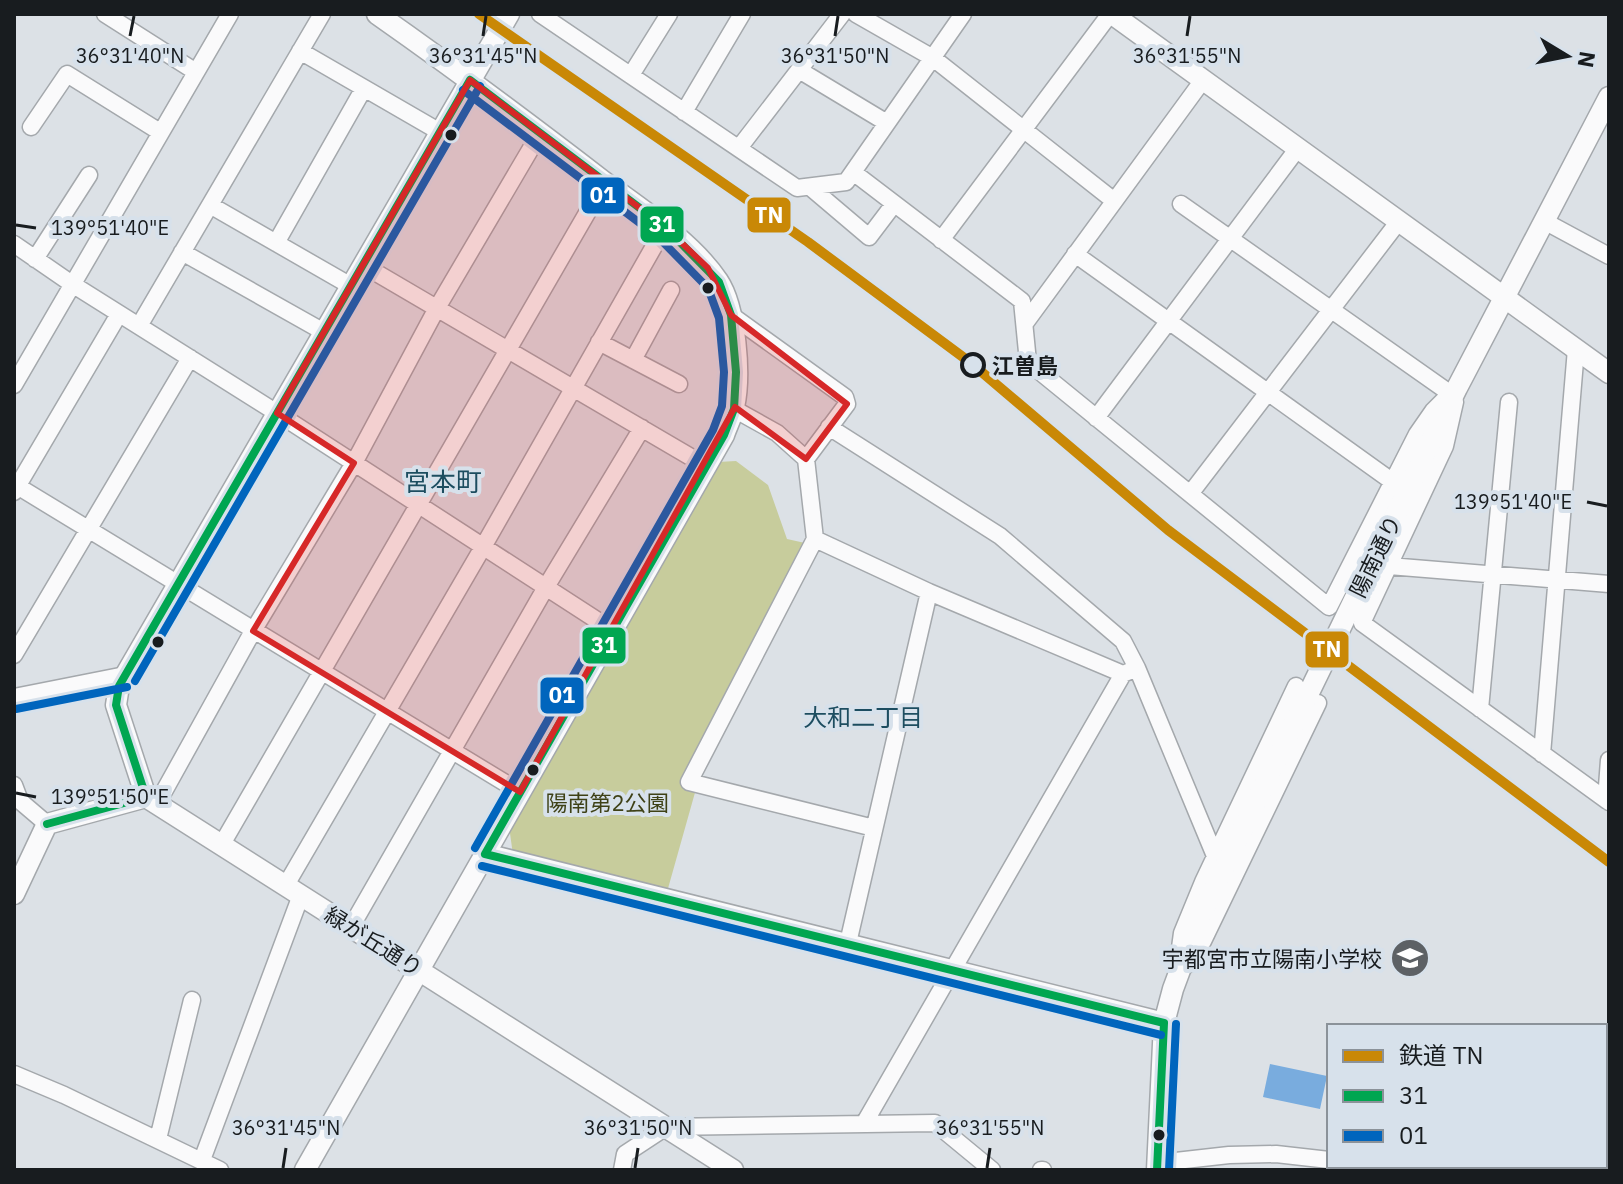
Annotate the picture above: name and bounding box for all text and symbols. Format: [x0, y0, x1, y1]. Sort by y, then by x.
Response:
north arrow [1527, 16, 1607, 96]
text: 36°31'40"N [76, 42, 184, 69]
text: 36°31'45"N [429, 42, 537, 69]
text: 36°31'50"N [781, 42, 889, 69]
text: 36°31'55"N [1133, 42, 1241, 69]
text: N [1572, 49, 1603, 70]
unlabelled marker [443, 127, 459, 143]
line badge: 01 [580, 176, 626, 215]
text: 01 [590, 180, 616, 209]
line badge: TN [746, 196, 792, 234]
text: TN [755, 200, 783, 229]
line badge: 31 [639, 205, 685, 244]
text: 31 [649, 209, 675, 238]
text: 139°51'40"E [51, 214, 169, 241]
unlabelled marker [700, 280, 716, 296]
place label: 江曽島 [992, 351, 1058, 380]
marker: 江曽島 [961, 353, 985, 377]
district label: 宮本町 [404, 464, 482, 498]
text: 139°51'40"E [1454, 488, 1572, 515]
street label: 陽南通り [1343, 510, 1407, 602]
line badge: 31 [581, 626, 627, 665]
text: 31 [591, 630, 617, 659]
line badge: TN [1304, 630, 1350, 669]
unlabelled marker [150, 634, 166, 650]
text: TN [1313, 634, 1341, 663]
line badge: 01 [539, 676, 585, 715]
text: 01 [549, 680, 575, 709]
district label: 大和二丁目 [803, 701, 923, 733]
unlabelled marker [525, 762, 541, 778]
text: 139°51'50"E [51, 783, 169, 810]
park label: 陽南第2公園 [545, 788, 669, 817]
street label: 緑が丘通り [320, 900, 428, 982]
school or university icon: 宇都宮市立陽南小学校 [1389, 937, 1431, 979]
place label: 宇都宮市立陽南小学校 [1162, 944, 1382, 973]
legend [1327, 1024, 1607, 1168]
text: 鉄道 TN [1399, 1039, 1483, 1071]
text: 31 [1399, 1079, 1428, 1111]
text: 36°31'45"N [232, 1114, 340, 1141]
text: 36°31'50"N [584, 1114, 692, 1141]
text: 36°31'55"N [936, 1114, 1044, 1141]
text: 01 [1399, 1119, 1428, 1151]
unlabelled marker [1151, 1127, 1167, 1143]

